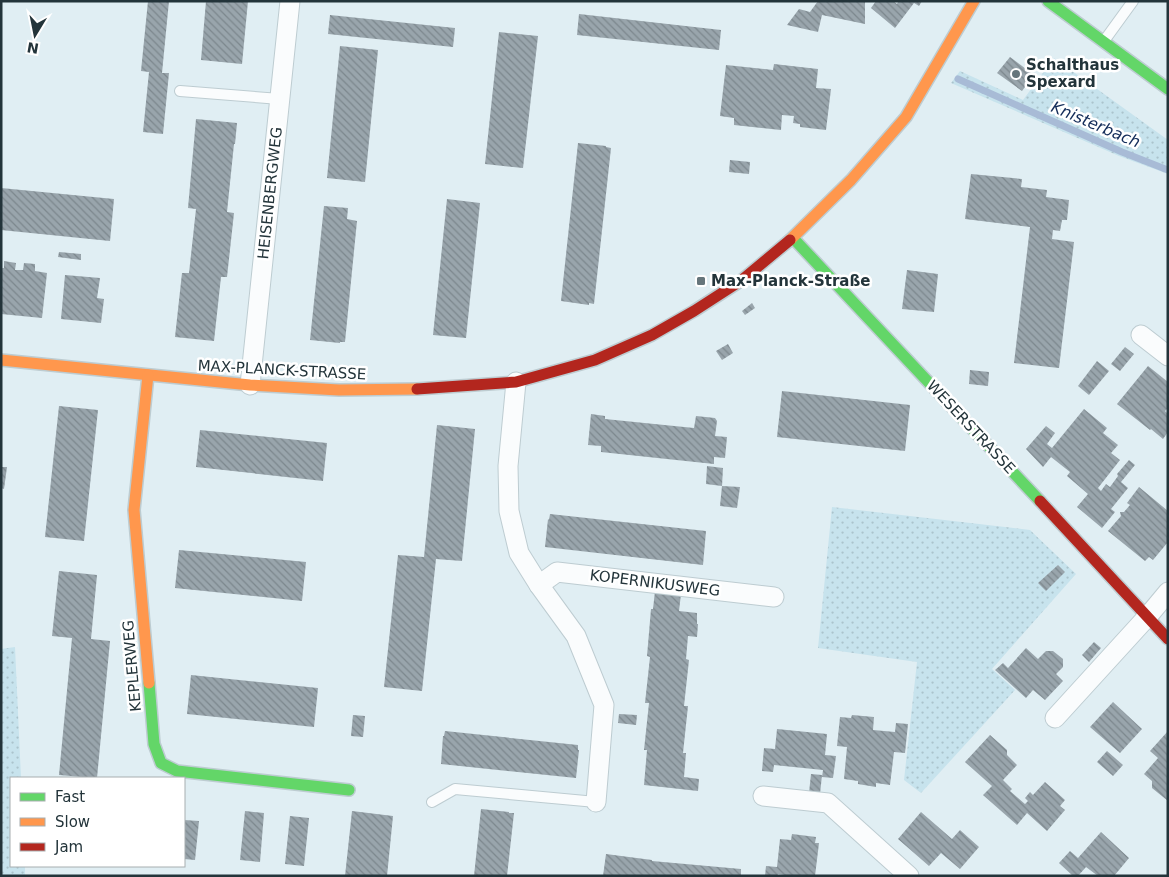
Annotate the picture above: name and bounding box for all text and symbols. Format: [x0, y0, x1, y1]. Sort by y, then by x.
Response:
north arrow [10, 10, 60, 60]
text: N [26, 39, 40, 57]
place label: Schalthaus Spexard [1026, 56, 1119, 91]
marker: Schalthaus Spexard [1010, 68, 1022, 80]
water label: Knisterbach [1048, 97, 1143, 152]
street label: HEISENBERGWEG [254, 126, 286, 260]
place label: Max-Planck-Straße [711, 272, 870, 290]
marker: Max-Planck-Straße [695, 275, 707, 287]
street label: MAX-PLANCK-STRASSE [197, 357, 367, 383]
street label: WESERSTRASSE [923, 377, 1019, 477]
street label: KOPERNIKUSWEG [589, 566, 721, 600]
street label: KEPLERWEG [119, 619, 145, 713]
legend [10, 777, 185, 867]
text: Fast [55, 788, 85, 806]
text: Slow [55, 813, 90, 831]
text: Jam [54, 838, 83, 856]

